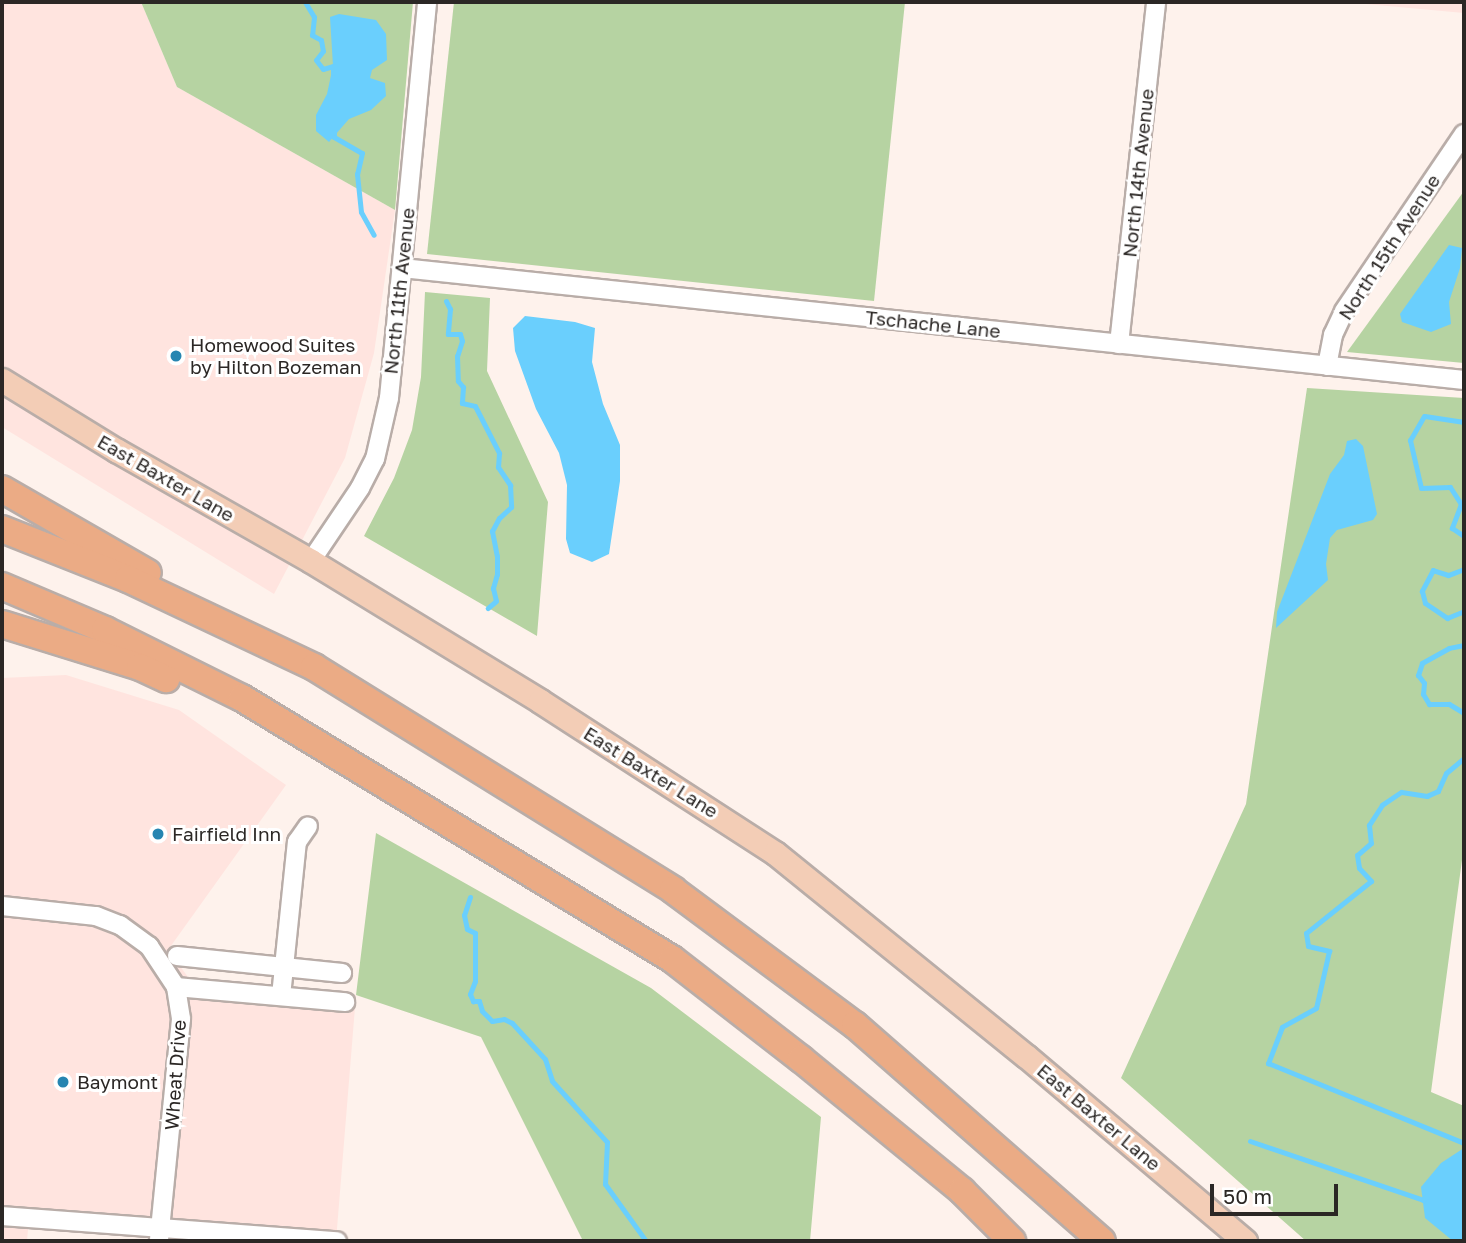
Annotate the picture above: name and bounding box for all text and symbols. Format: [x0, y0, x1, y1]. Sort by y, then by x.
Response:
street label: North 14th Avenue [1118, 87, 1158, 259]
street label: North 15th Avenue [1333, 170, 1445, 324]
street label: North 11th Avenue [379, 207, 419, 375]
street label: Tschache Lane [864, 306, 1002, 342]
place label: Homewood Suites by Hilton Bozeman [190, 334, 361, 378]
marker: Homewood Suites by Hilton Bozeman [168, 348, 184, 364]
street label: East Baxter Lane [94, 430, 238, 526]
street label: East Baxter Lane [580, 722, 722, 822]
place label: Fairfield Inn [172, 823, 281, 845]
marker: Fairfield Inn [150, 826, 166, 842]
street label: Wheat Drive [160, 1019, 190, 1131]
street label: East Baxter Lane [1033, 1059, 1165, 1175]
place label: Baymont [77, 1071, 158, 1093]
marker: Baymont [55, 1074, 71, 1090]
scale bar [1214, 1170, 1342, 1214]
text: 50 m [1223, 1183, 1272, 1209]

